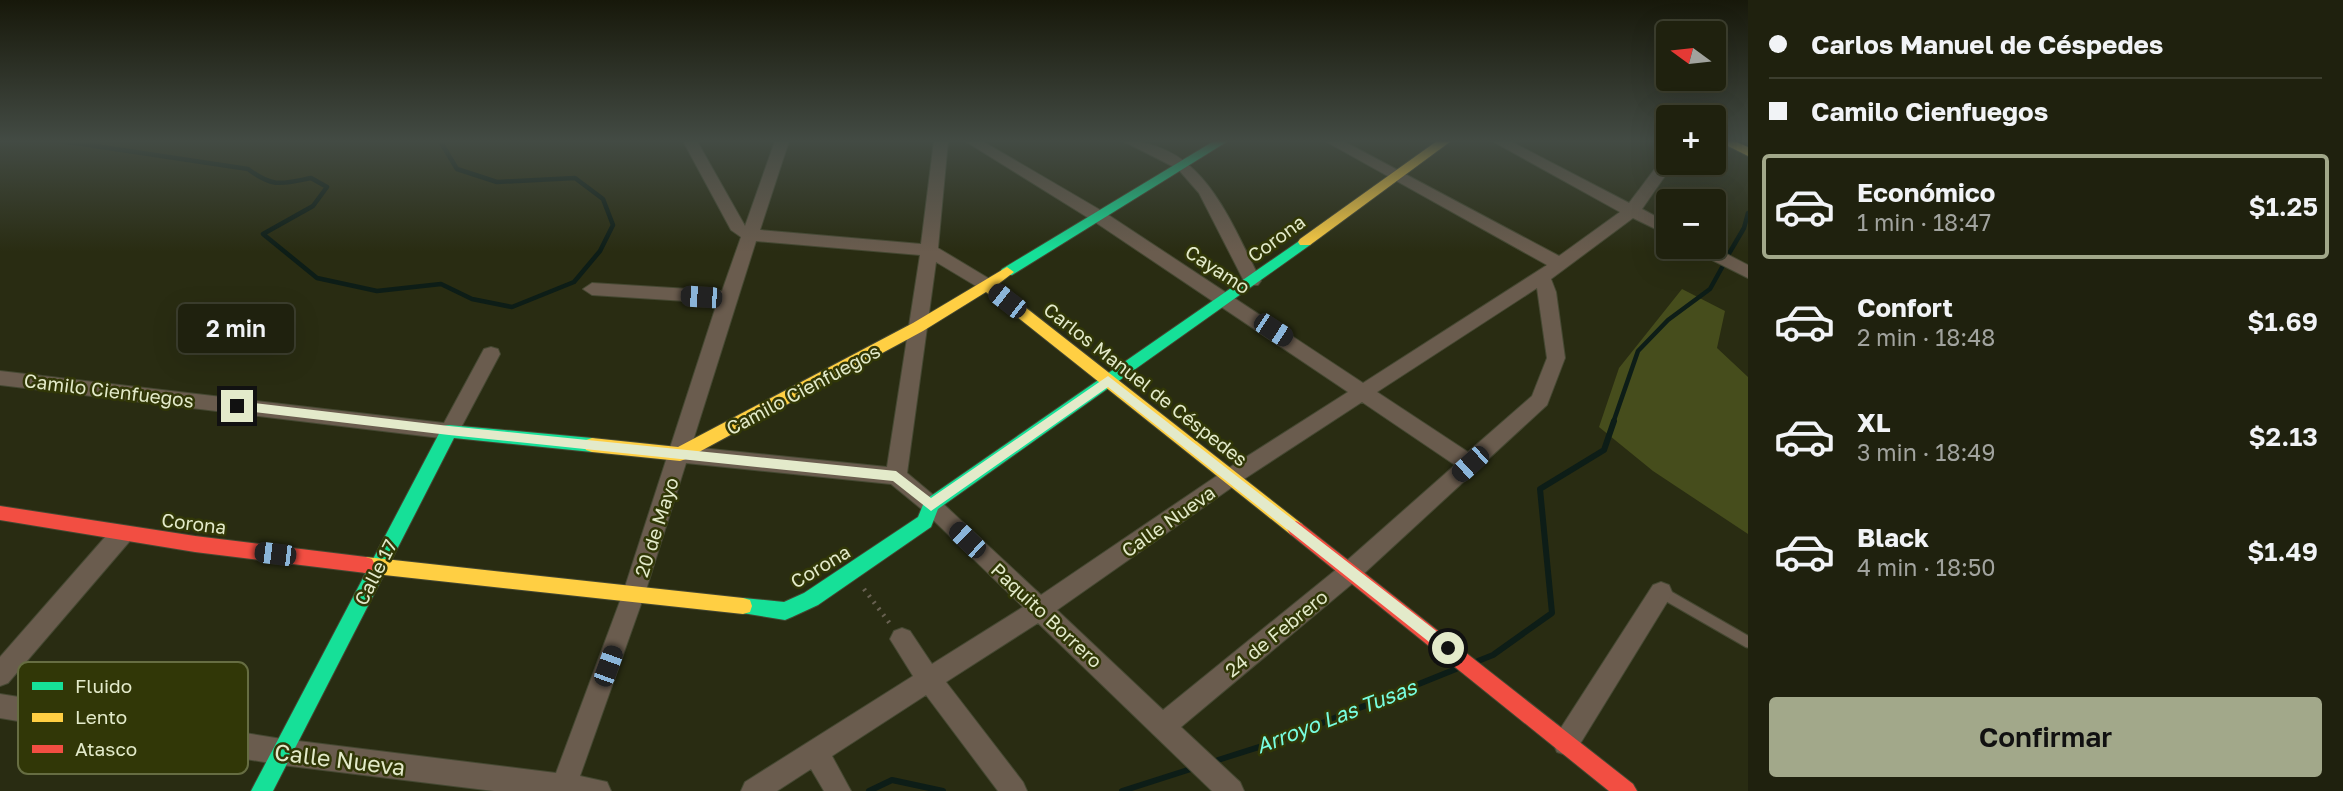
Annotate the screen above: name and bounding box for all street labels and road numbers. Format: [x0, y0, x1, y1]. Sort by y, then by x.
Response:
street label: Corona [1243, 209, 1309, 267]
street label: Cayamo [1181, 240, 1255, 298]
street label: Carlos Manuel de Céspedes [1040, 297, 1252, 471]
street label: Camilo Cienfuegos [722, 339, 884, 439]
street label: Camilo Cienfuegos [23, 368, 195, 412]
street label: 20 de Mayo [629, 474, 683, 580]
street label: Calle Nueva [1117, 480, 1219, 562]
street label: Corona [160, 508, 228, 538]
street label: Calle 17 [349, 535, 401, 609]
street label: Corona [786, 539, 854, 593]
street label: Paquito Borrero [987, 558, 1107, 672]
street label: 24 de Febrero [1220, 585, 1332, 681]
street label: Calle Nueva [273, 737, 407, 781]

